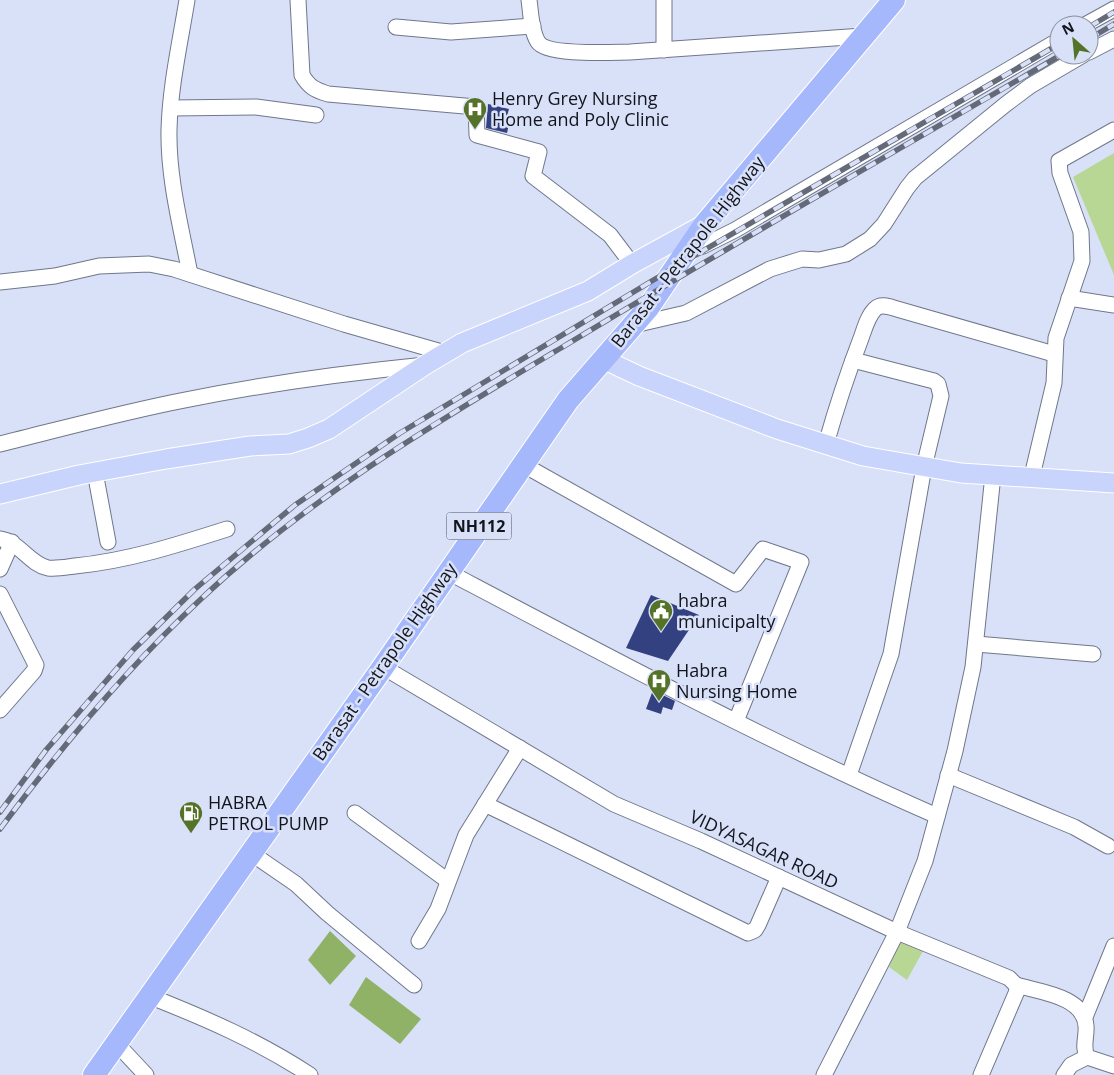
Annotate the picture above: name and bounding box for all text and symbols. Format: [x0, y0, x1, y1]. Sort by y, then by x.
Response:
north arrow [1049, 15, 1099, 65]
text: N [1058, 17, 1077, 39]
place label: Henry Grey Nursing Home and Poly Clinic [492, 86, 669, 131]
hospital icon: Henry Grey Nursing Home and Poly Clinic [462, 96, 488, 130]
street label: Barasat - Petrapole Highway [605, 150, 770, 352]
road number: NH112 [446, 512, 512, 540]
street label: Barasat - Petrapole Highway [306, 557, 462, 765]
place label: habra municipalty [678, 588, 776, 633]
public building icon: habra municipalty [648, 598, 674, 632]
place label: Habra Nursing Home [676, 658, 797, 703]
hospital icon: Habra Nursing Home [646, 668, 672, 702]
place label: HABRA PETROL PUMP [208, 790, 329, 835]
fuel station icon: HABRA PETROL PUMP [178, 800, 204, 834]
street label: VIDYASAGAR ROAD [686, 804, 843, 894]

